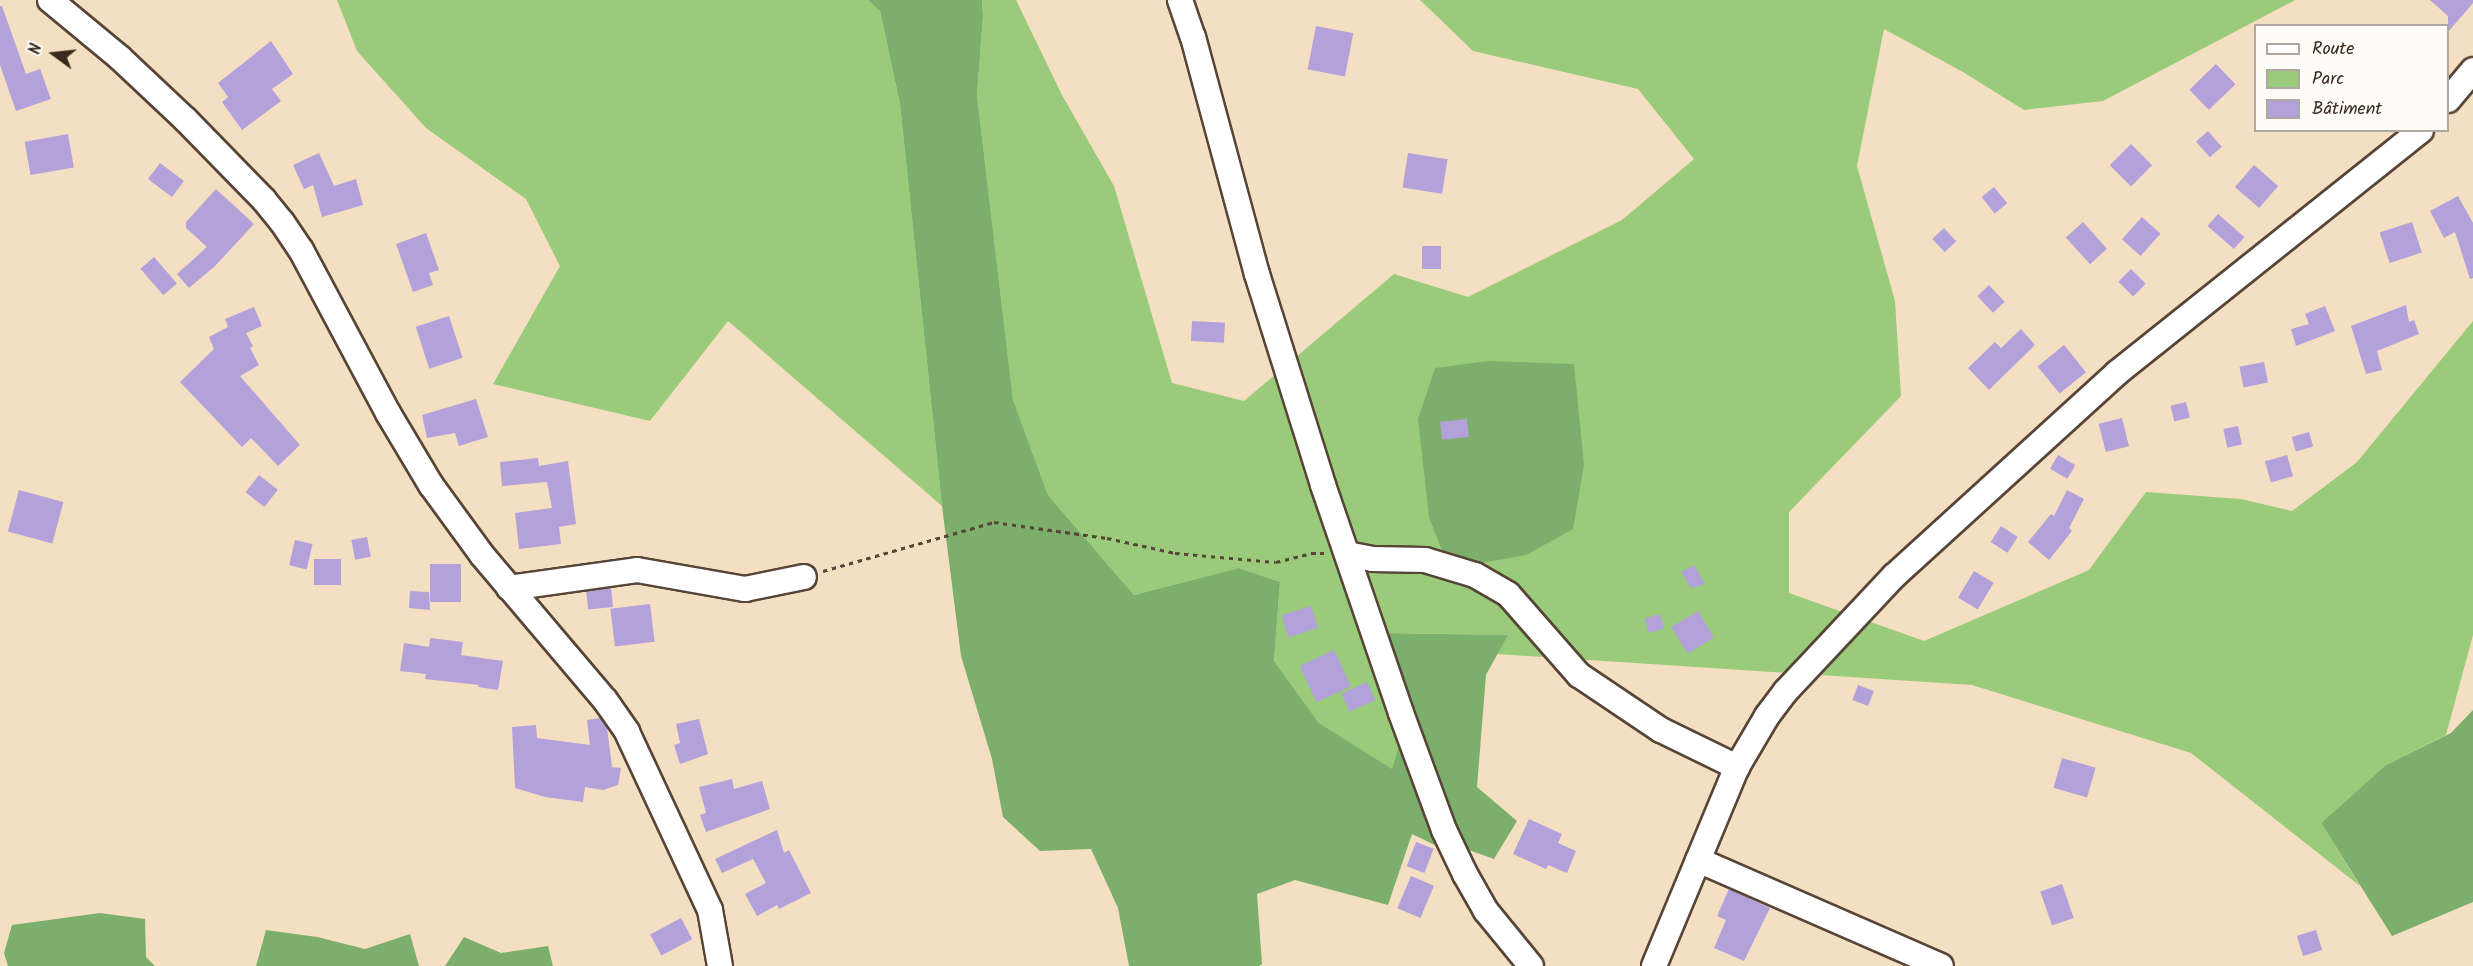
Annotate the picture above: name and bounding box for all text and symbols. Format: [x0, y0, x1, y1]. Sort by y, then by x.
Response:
north arrow [24, 24, 84, 84]
legend [2254, 24, 2449, 132]
text: Route [2312, 35, 2354, 64]
text: N [23, 41, 50, 57]
text: Parc [2312, 65, 2344, 94]
text: Bâtiment [2312, 95, 2382, 124]

